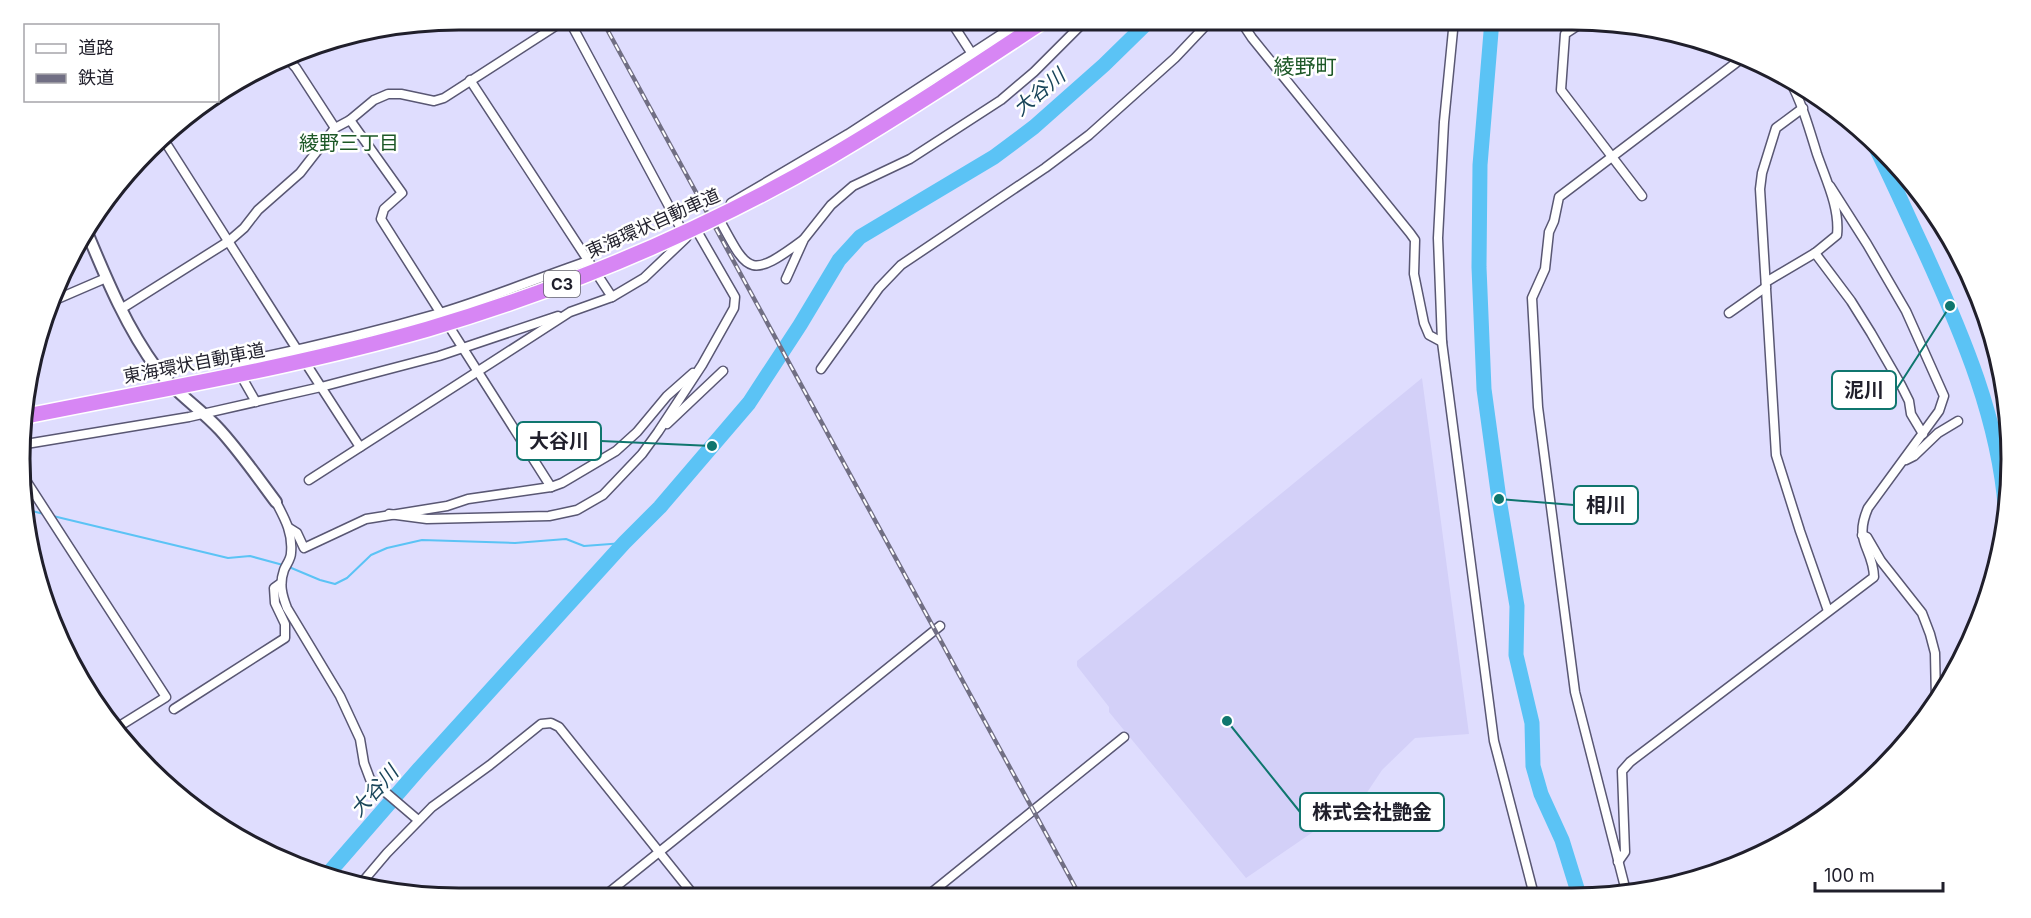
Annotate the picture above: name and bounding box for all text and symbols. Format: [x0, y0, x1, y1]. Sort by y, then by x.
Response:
legend [24, 24, 219, 102]
text: 道路 [78, 37, 114, 58]
district label: 綾野町 [1274, 54, 1337, 79]
water label: 大谷川 [1008, 62, 1071, 120]
text: 鉄道 [78, 67, 114, 88]
district label: 綾野三丁目 [299, 131, 399, 155]
street label: 東海環状自動車道 [583, 184, 723, 262]
road number: C3 [544, 271, 580, 297]
street label: 東海環状自動車道 [121, 339, 267, 387]
callout: 泥川 [1832, 371, 1896, 409]
text: 泥川 [1844, 378, 1884, 402]
callout: 大谷川 [517, 422, 601, 460]
text: 大谷川 [529, 429, 589, 453]
callout: 相川 [1574, 486, 1638, 524]
text: 相川 [1586, 493, 1626, 517]
water label: 大谷川 [345, 759, 404, 821]
callout: 株式会社艶金 [1300, 793, 1444, 831]
text: 株式会社艶金 [1312, 800, 1432, 824]
scale bar [1815, 855, 1942, 893]
text: 100 m [1824, 865, 1875, 886]

